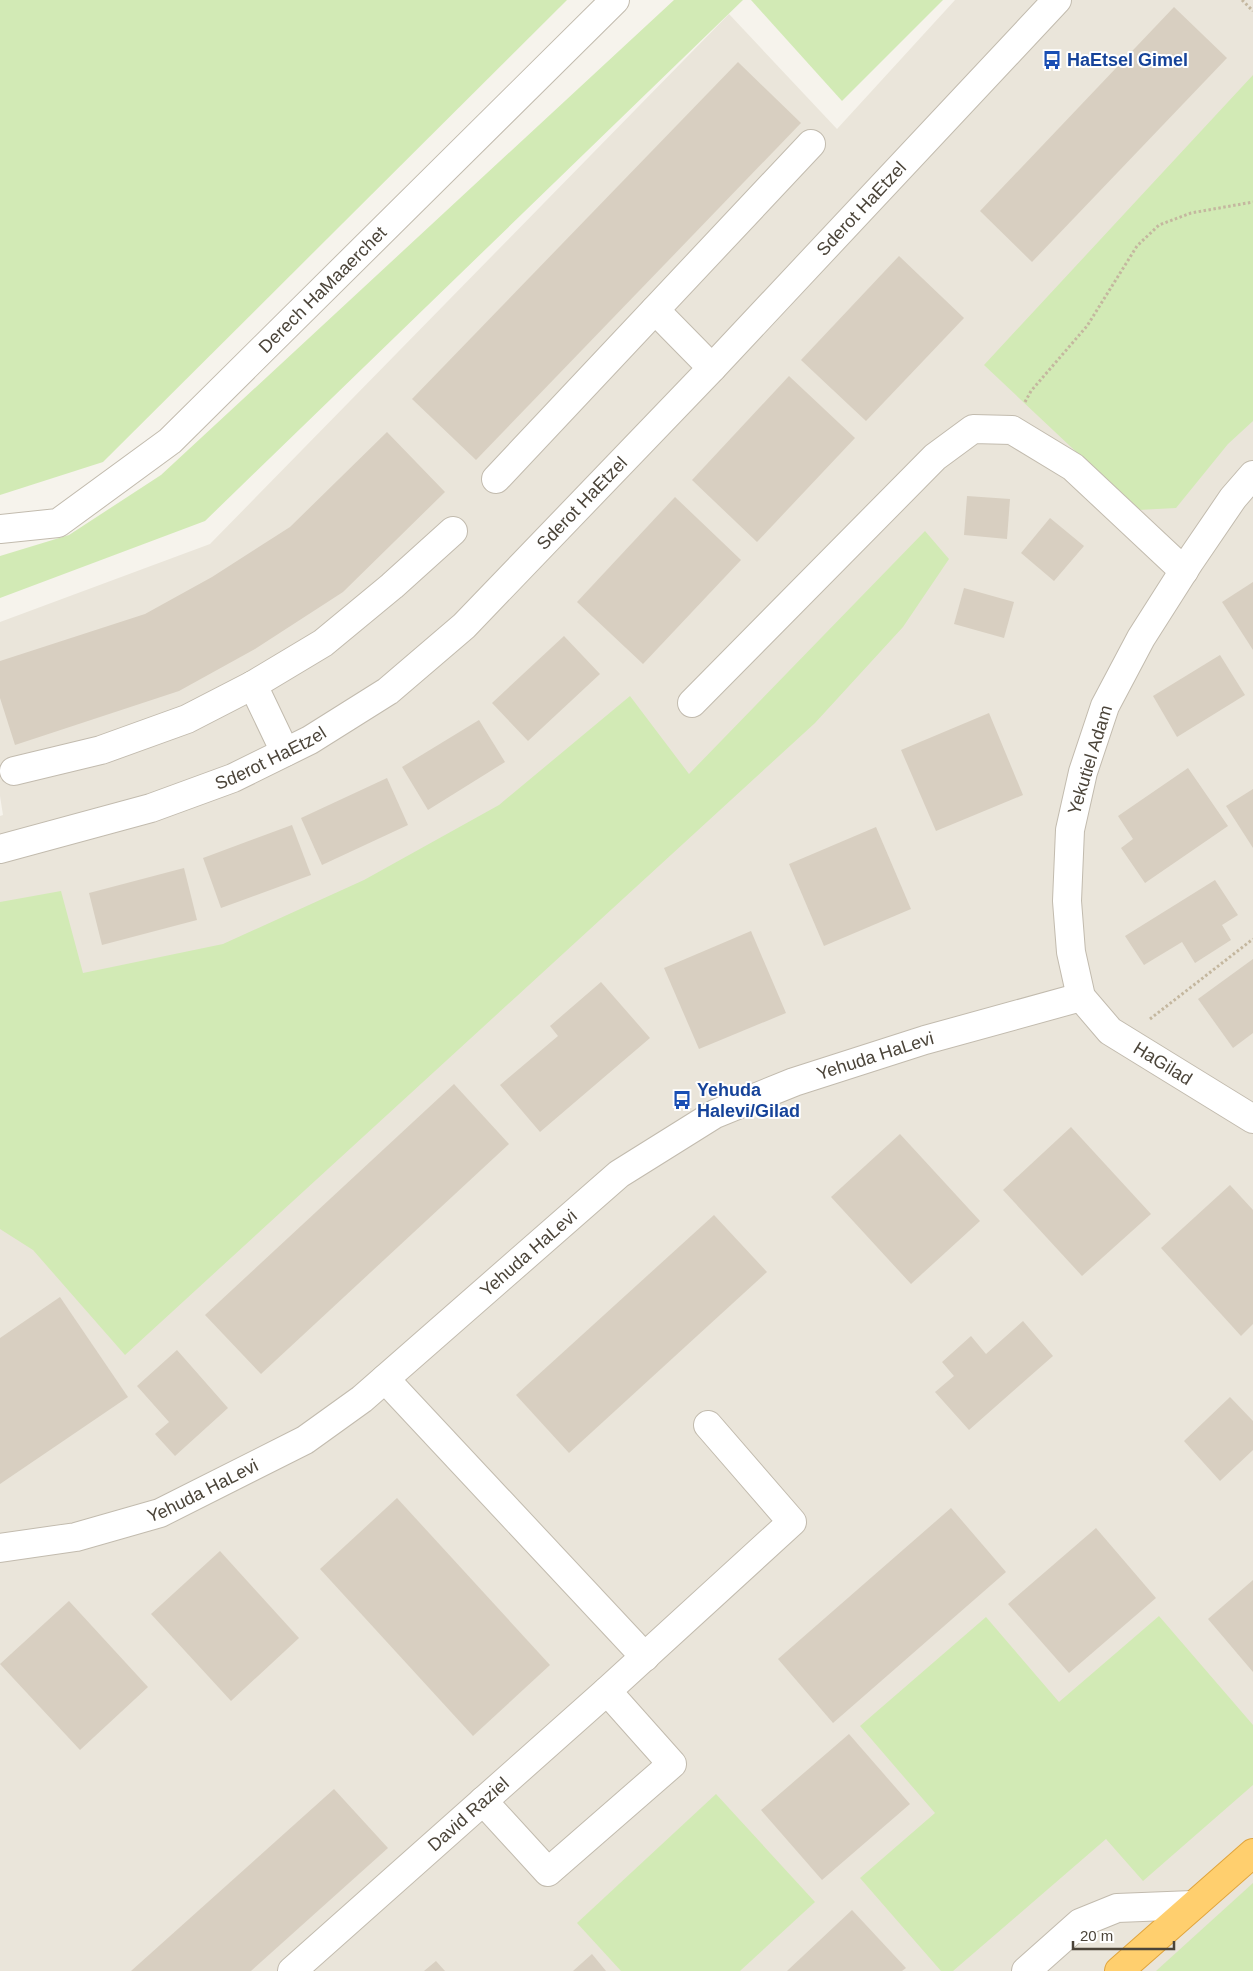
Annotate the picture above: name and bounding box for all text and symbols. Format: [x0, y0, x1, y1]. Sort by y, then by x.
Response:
bus stop icon: HaEtsel Gimel [1041, 49, 1063, 71]
place label: HaEtsel Gimel [1067, 50, 1188, 70]
street label: Sderot HaEtzel [813, 158, 910, 260]
street label: Derech HaMaaerchet [255, 222, 390, 357]
street label: Sderot HaEtzel [533, 453, 631, 554]
street label: Yekutiel Adam [1064, 703, 1116, 817]
street label: Sderot HaEtzel [212, 723, 330, 794]
street label: Yehuda HaLevi [814, 1028, 936, 1084]
street label: HaGilad [1130, 1038, 1196, 1089]
place label: Yehuda Halevi/Gilad [697, 1080, 800, 1121]
bus stop icon: Yehuda Halevi/Gilad [671, 1089, 693, 1111]
street label: Yehuda HaLevi [476, 1206, 581, 1301]
street label: Yehuda HaLevi [145, 1455, 261, 1526]
street label: David Raziel [424, 1773, 513, 1855]
scale bar [1073, 1918, 1174, 1950]
text: 20 m [1080, 1927, 1113, 1944]

